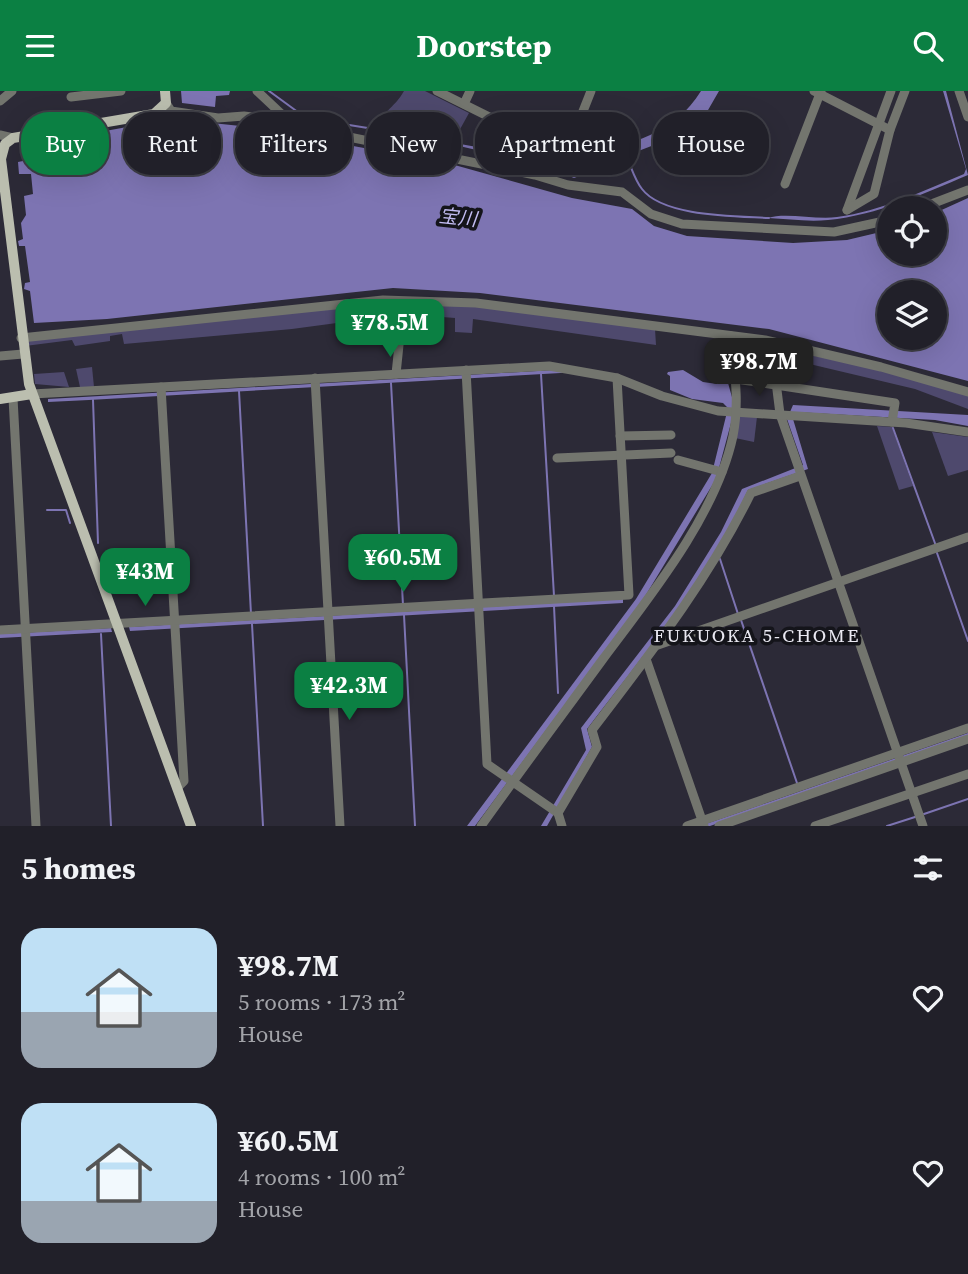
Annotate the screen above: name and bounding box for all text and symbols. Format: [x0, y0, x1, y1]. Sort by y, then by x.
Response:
text: Doorstep [416, 24, 552, 68]
icon: menu [21, 27, 59, 65]
icon: search [909, 27, 947, 65]
chip: Buy [21, 112, 109, 175]
chip: Rent [123, 112, 221, 175]
chip: Filters [235, 112, 352, 175]
chip: New [366, 112, 461, 175]
chip: Apartment [475, 112, 639, 175]
chip: House [653, 112, 769, 175]
map controls [877, 196, 947, 350]
button: locate [877, 196, 947, 266]
water label: 宝川 [438, 202, 480, 232]
button: layers [877, 280, 947, 350]
pin: ¥78.5M [333, 299, 447, 359]
text: ¥78.5M [351, 306, 429, 338]
pin: ¥98.7M [702, 338, 816, 398]
text: ¥98.7M [720, 345, 798, 377]
pin: ¥60.5M [346, 535, 460, 594]
text: ¥60.5M [364, 541, 442, 573]
pin: ¥43M [104, 549, 186, 608]
text: ¥43M [116, 555, 174, 587]
district label: FUKUOKA 5-CHOME [654, 622, 860, 648]
pin: ¥42.3M [292, 663, 406, 722]
text: ¥42.3M [310, 669, 388, 701]
text: 5 homes [21, 848, 136, 889]
icon: filters [909, 849, 947, 887]
text: ¥98.7M [238, 945, 339, 986]
icon: home [77, 956, 161, 1040]
icon: heart [909, 979, 947, 1017]
text: 5 rooms · 173 m² [238, 986, 405, 1018]
text: House [238, 1018, 303, 1050]
text: ¥60.5M [238, 1120, 339, 1161]
icon: home [77, 1131, 161, 1215]
icon: heart [909, 1154, 947, 1192]
text: 4 rooms · 100 m² [238, 1161, 405, 1193]
text: House [238, 1193, 303, 1225]

